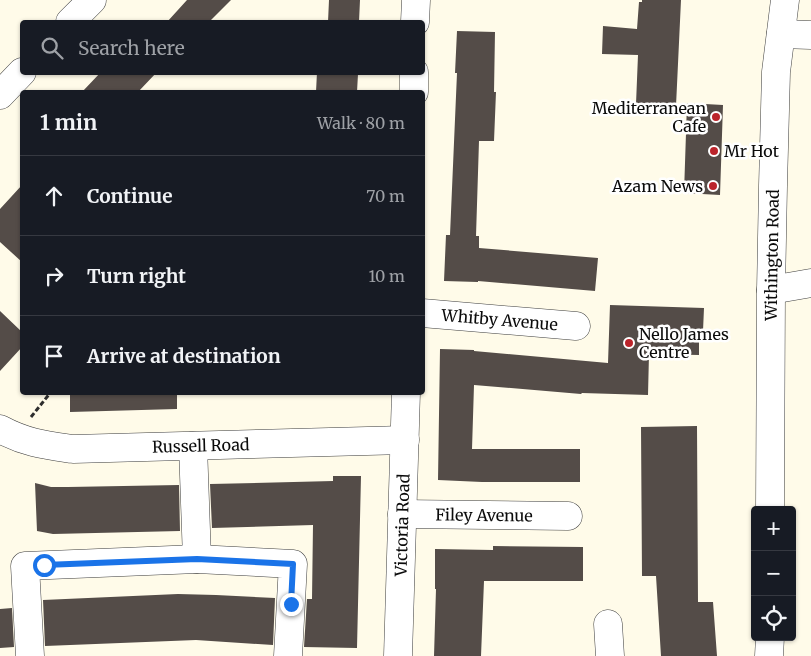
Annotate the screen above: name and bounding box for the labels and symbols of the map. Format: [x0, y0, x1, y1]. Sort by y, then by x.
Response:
place label: Mediterranean Cafe [592, 98, 706, 136]
marker: Mediterranean Cafe [710, 111, 722, 123]
place label: Mr Hot [724, 141, 780, 161]
marker: Mr Hot [708, 145, 720, 157]
place label: Azam News [611, 176, 703, 196]
marker: Azam News [707, 180, 719, 192]
street label: Withington Road [761, 189, 783, 322]
street label: Whitby Avenue [440, 305, 559, 334]
place label: Nello James Centre [639, 324, 729, 362]
marker: Nello James Centre [623, 337, 635, 349]
street label: Russell Road [152, 434, 250, 457]
street label: Victoria Road [390, 473, 414, 578]
street label: Filey Avenue [435, 504, 533, 526]
route start [33, 554, 56, 577]
route end [280, 593, 303, 616]

